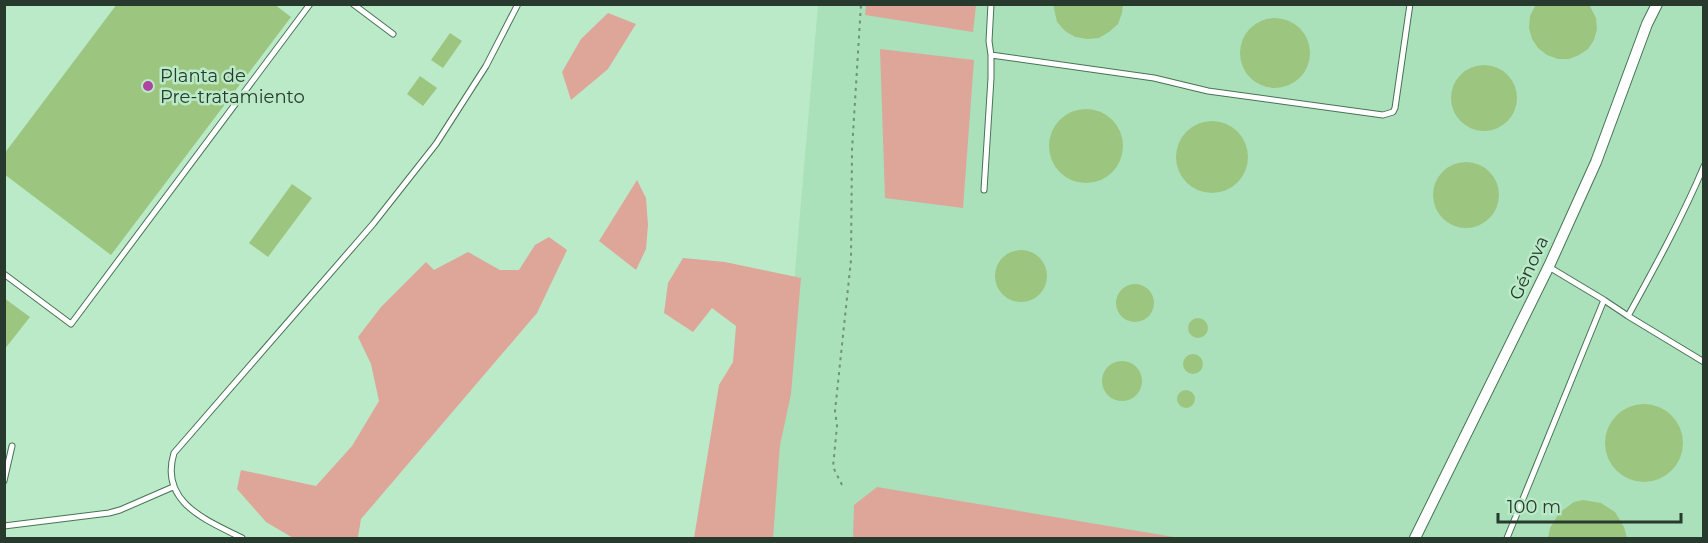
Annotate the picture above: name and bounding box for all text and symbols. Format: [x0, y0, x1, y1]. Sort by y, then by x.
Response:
place label: Planta de Pre-tratamiento [160, 65, 305, 108]
marker: Planta de Pre-tratamiento [141, 79, 155, 93]
street label: Génova [1505, 233, 1553, 303]
scale bar [1498, 486, 1681, 524]
text: 100 m [1507, 496, 1561, 518]

